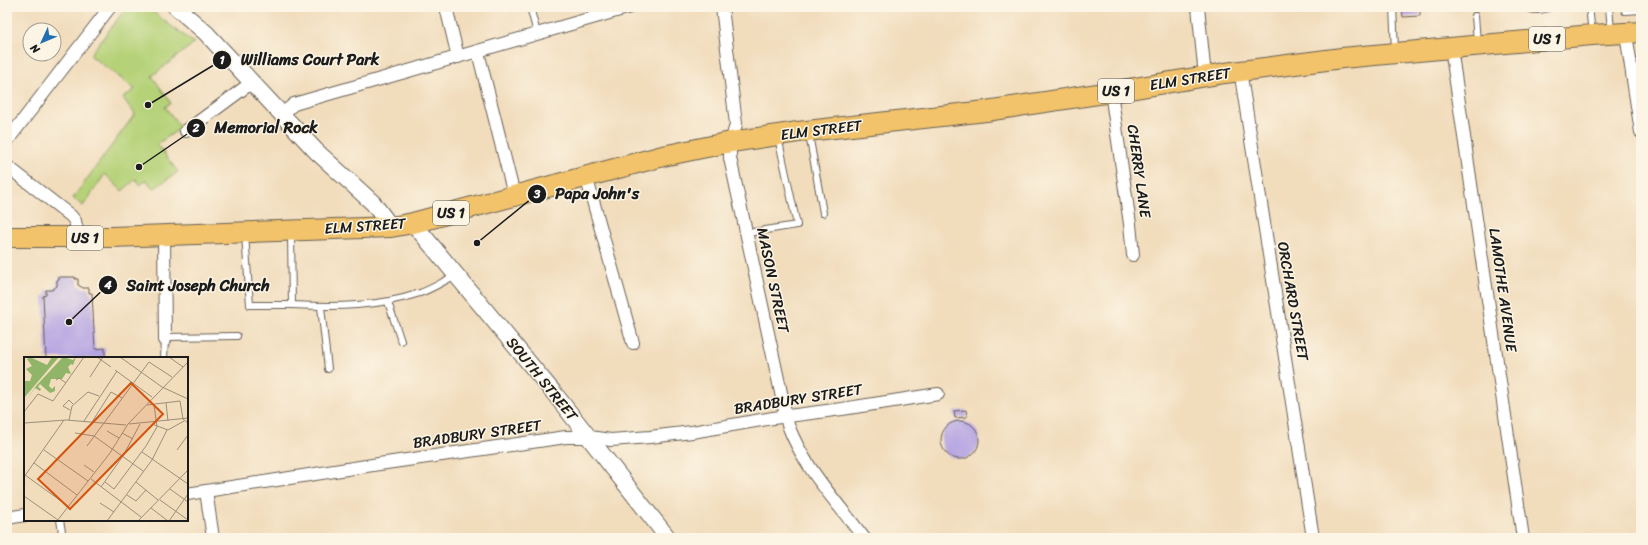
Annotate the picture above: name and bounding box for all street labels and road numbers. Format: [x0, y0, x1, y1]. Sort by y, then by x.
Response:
road number: US 1 [1529, 27, 1565, 51]
street label: ELM STREET [1148, 60, 1234, 98]
road number: US 1 [1098, 79, 1134, 103]
street label: ELM STREET [779, 112, 865, 148]
street label: CHERRY LANE [1120, 123, 1159, 221]
road number: US 1 [433, 201, 469, 225]
street label: ELM STREET [323, 210, 408, 242]
street label: MASON STREET [749, 225, 797, 337]
road number: US 1 [67, 226, 103, 250]
street label: LAMOTHE AVENUE [1481, 226, 1525, 355]
street label: ORCHARD STREET [1270, 240, 1316, 364]
street label: SOUTH STREET [500, 331, 585, 428]
street label: BRADBURY STREET [732, 376, 866, 422]
street label: BRADBURY STREET [411, 412, 544, 456]

